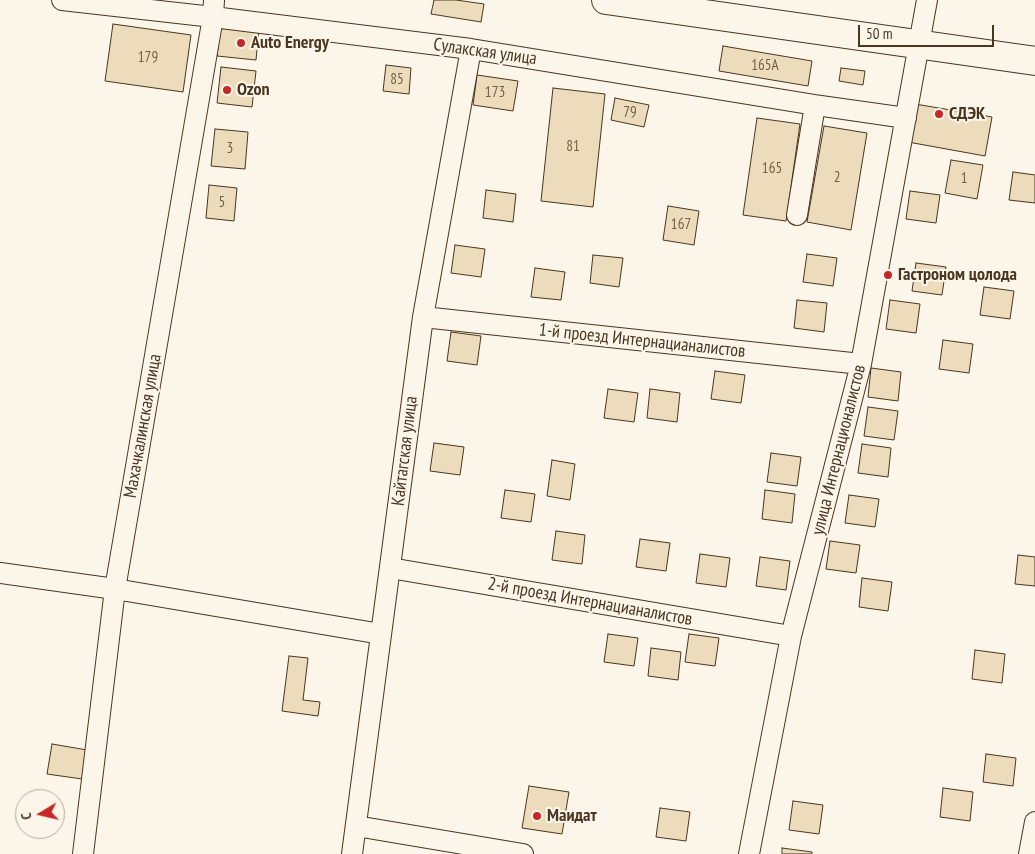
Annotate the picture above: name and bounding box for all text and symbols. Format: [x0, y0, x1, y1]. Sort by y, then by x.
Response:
scale bar [860, 15, 996, 47]
text: 50 m [866, 24, 892, 43]
place label: Auto Energy [251, 32, 329, 54]
street label: Сулакская улица [432, 34, 538, 70]
marker: Auto Energy [235, 37, 247, 49]
house number: 179 [138, 49, 158, 67]
house number: 165А [751, 57, 779, 75]
house number: 85 [390, 71, 404, 89]
place label: Ozon [237, 79, 270, 101]
marker: Ozon [221, 84, 233, 96]
house number: 173 [485, 84, 505, 102]
place label: СДЭК [949, 103, 985, 125]
house number: 79 [623, 104, 637, 122]
marker: СДЭК [933, 108, 945, 120]
house number: 81 [566, 138, 580, 156]
house number: 3 [227, 140, 233, 158]
house number: 165 [762, 160, 782, 178]
house number: 2 [834, 169, 840, 187]
house number: 1 [961, 170, 967, 188]
house number: 5 [219, 194, 225, 212]
house number: 167 [671, 216, 691, 234]
place label: Гастроном цолода [898, 264, 1017, 286]
marker: Гастроном цолода [882, 269, 894, 281]
street label: 1-й проезд Интернацианалистов [538, 319, 746, 363]
street label: Махачкалинская улица [120, 352, 166, 500]
street label: улица Интернационалистов [807, 363, 871, 537]
street label: Кайтагская улица [388, 395, 422, 507]
street label: 2-й проезд Интернацианалистов [486, 573, 694, 631]
north arrow [15, 789, 65, 839]
place label: Маидат [547, 805, 597, 827]
marker: Маидат [531, 810, 543, 822]
text: С [17, 812, 36, 821]

